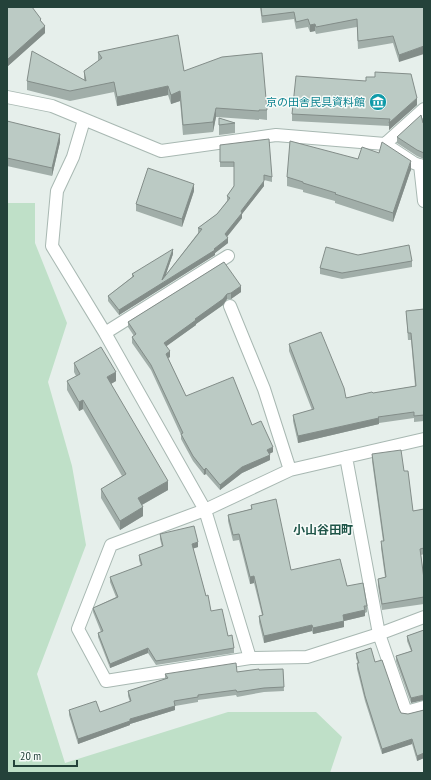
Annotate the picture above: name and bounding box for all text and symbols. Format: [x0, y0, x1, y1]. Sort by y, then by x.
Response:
museum icon: 京の田舎民具資料館 [368, 92, 388, 112]
place label: 京の田舎民具資料館 [266, 95, 365, 109]
district label: 小山谷田町 [293, 522, 353, 537]
scale bar [14, 742, 77, 768]
text: 20 m [20, 748, 41, 763]

